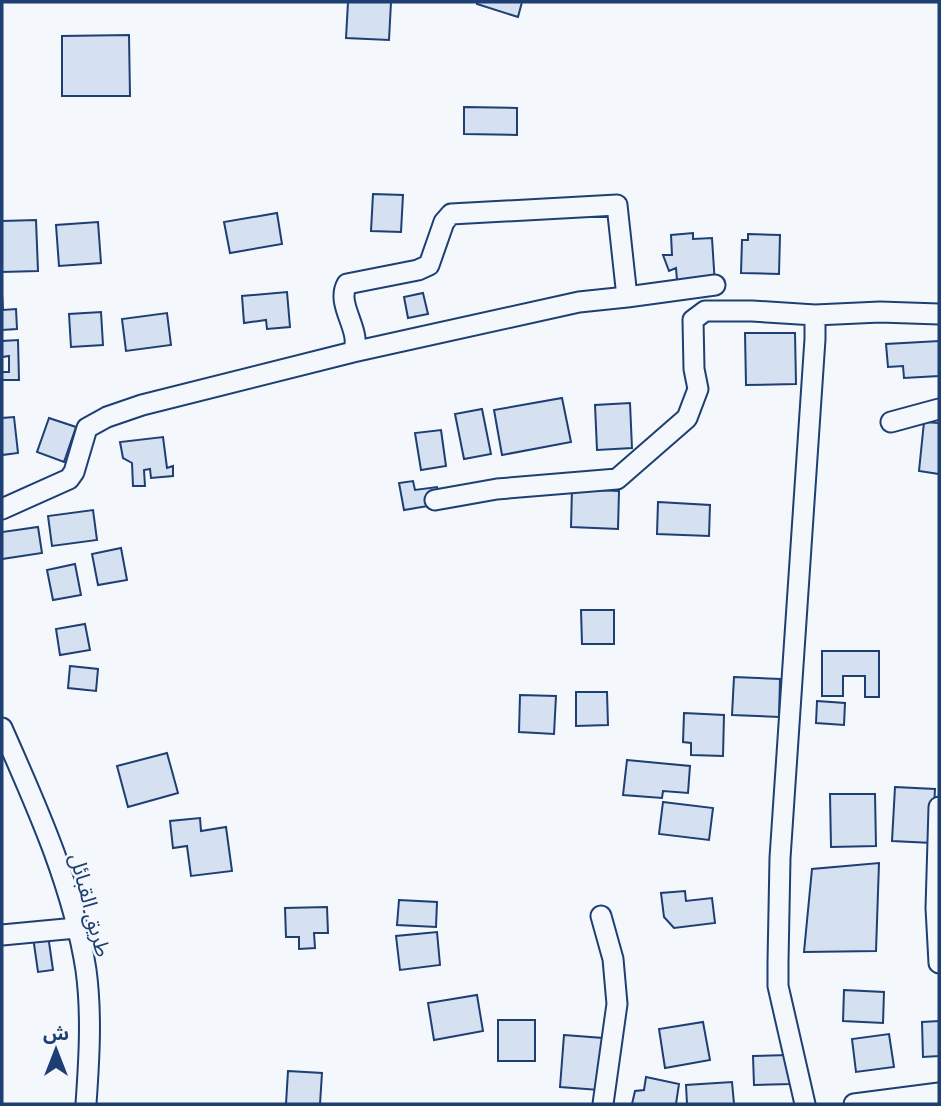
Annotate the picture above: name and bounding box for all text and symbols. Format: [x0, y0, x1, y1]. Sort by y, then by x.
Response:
street label: طريق القبائل [64, 850, 117, 960]
north arrow [21, 1015, 91, 1085]
text: ش [43, 1021, 69, 1045]

